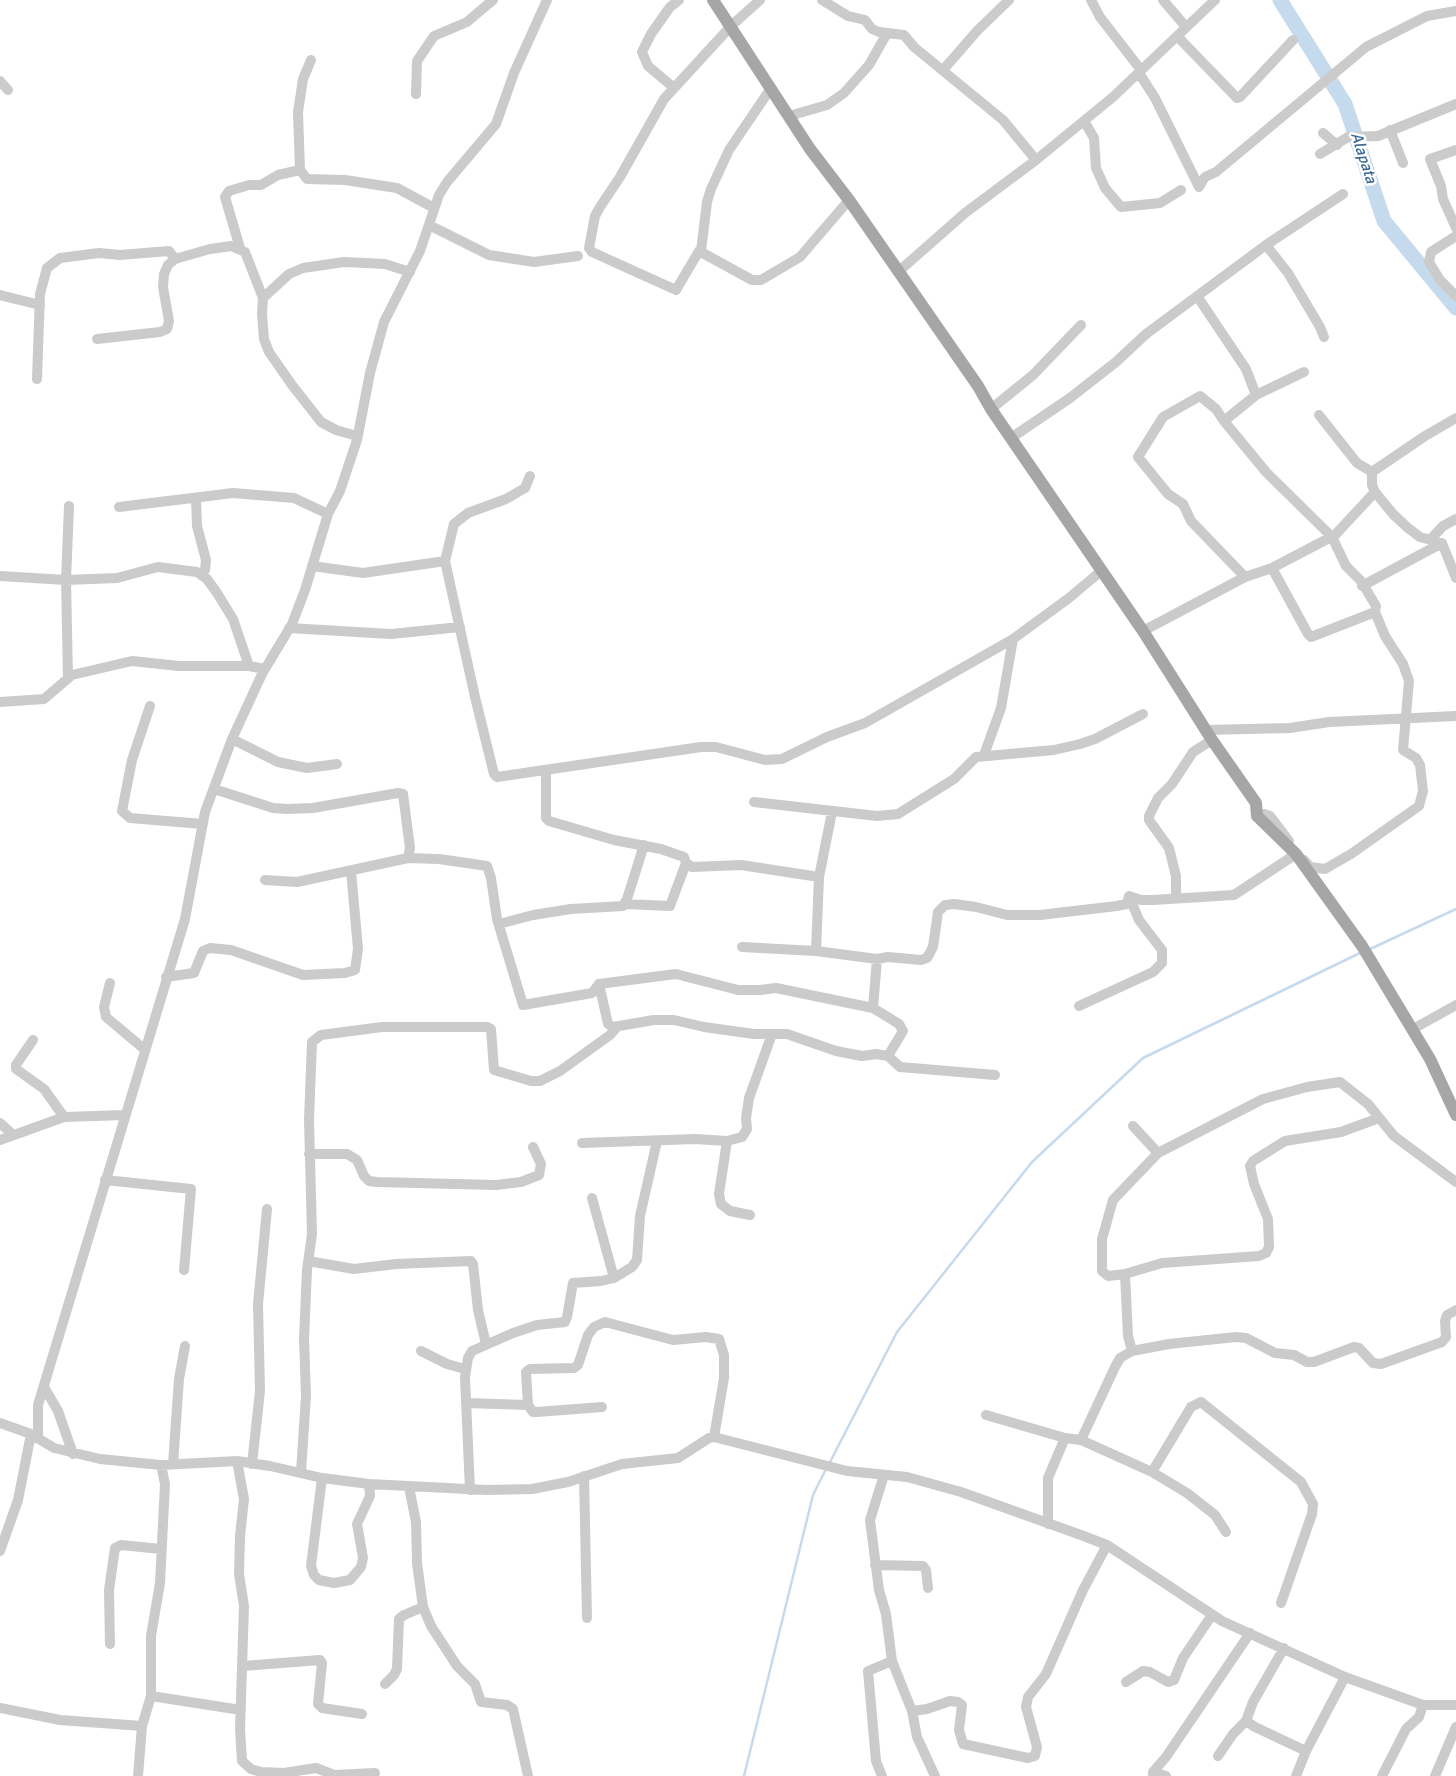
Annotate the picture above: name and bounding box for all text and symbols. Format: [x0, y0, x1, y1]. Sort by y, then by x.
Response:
water label: Alapata [1346, 130, 1380, 186]

